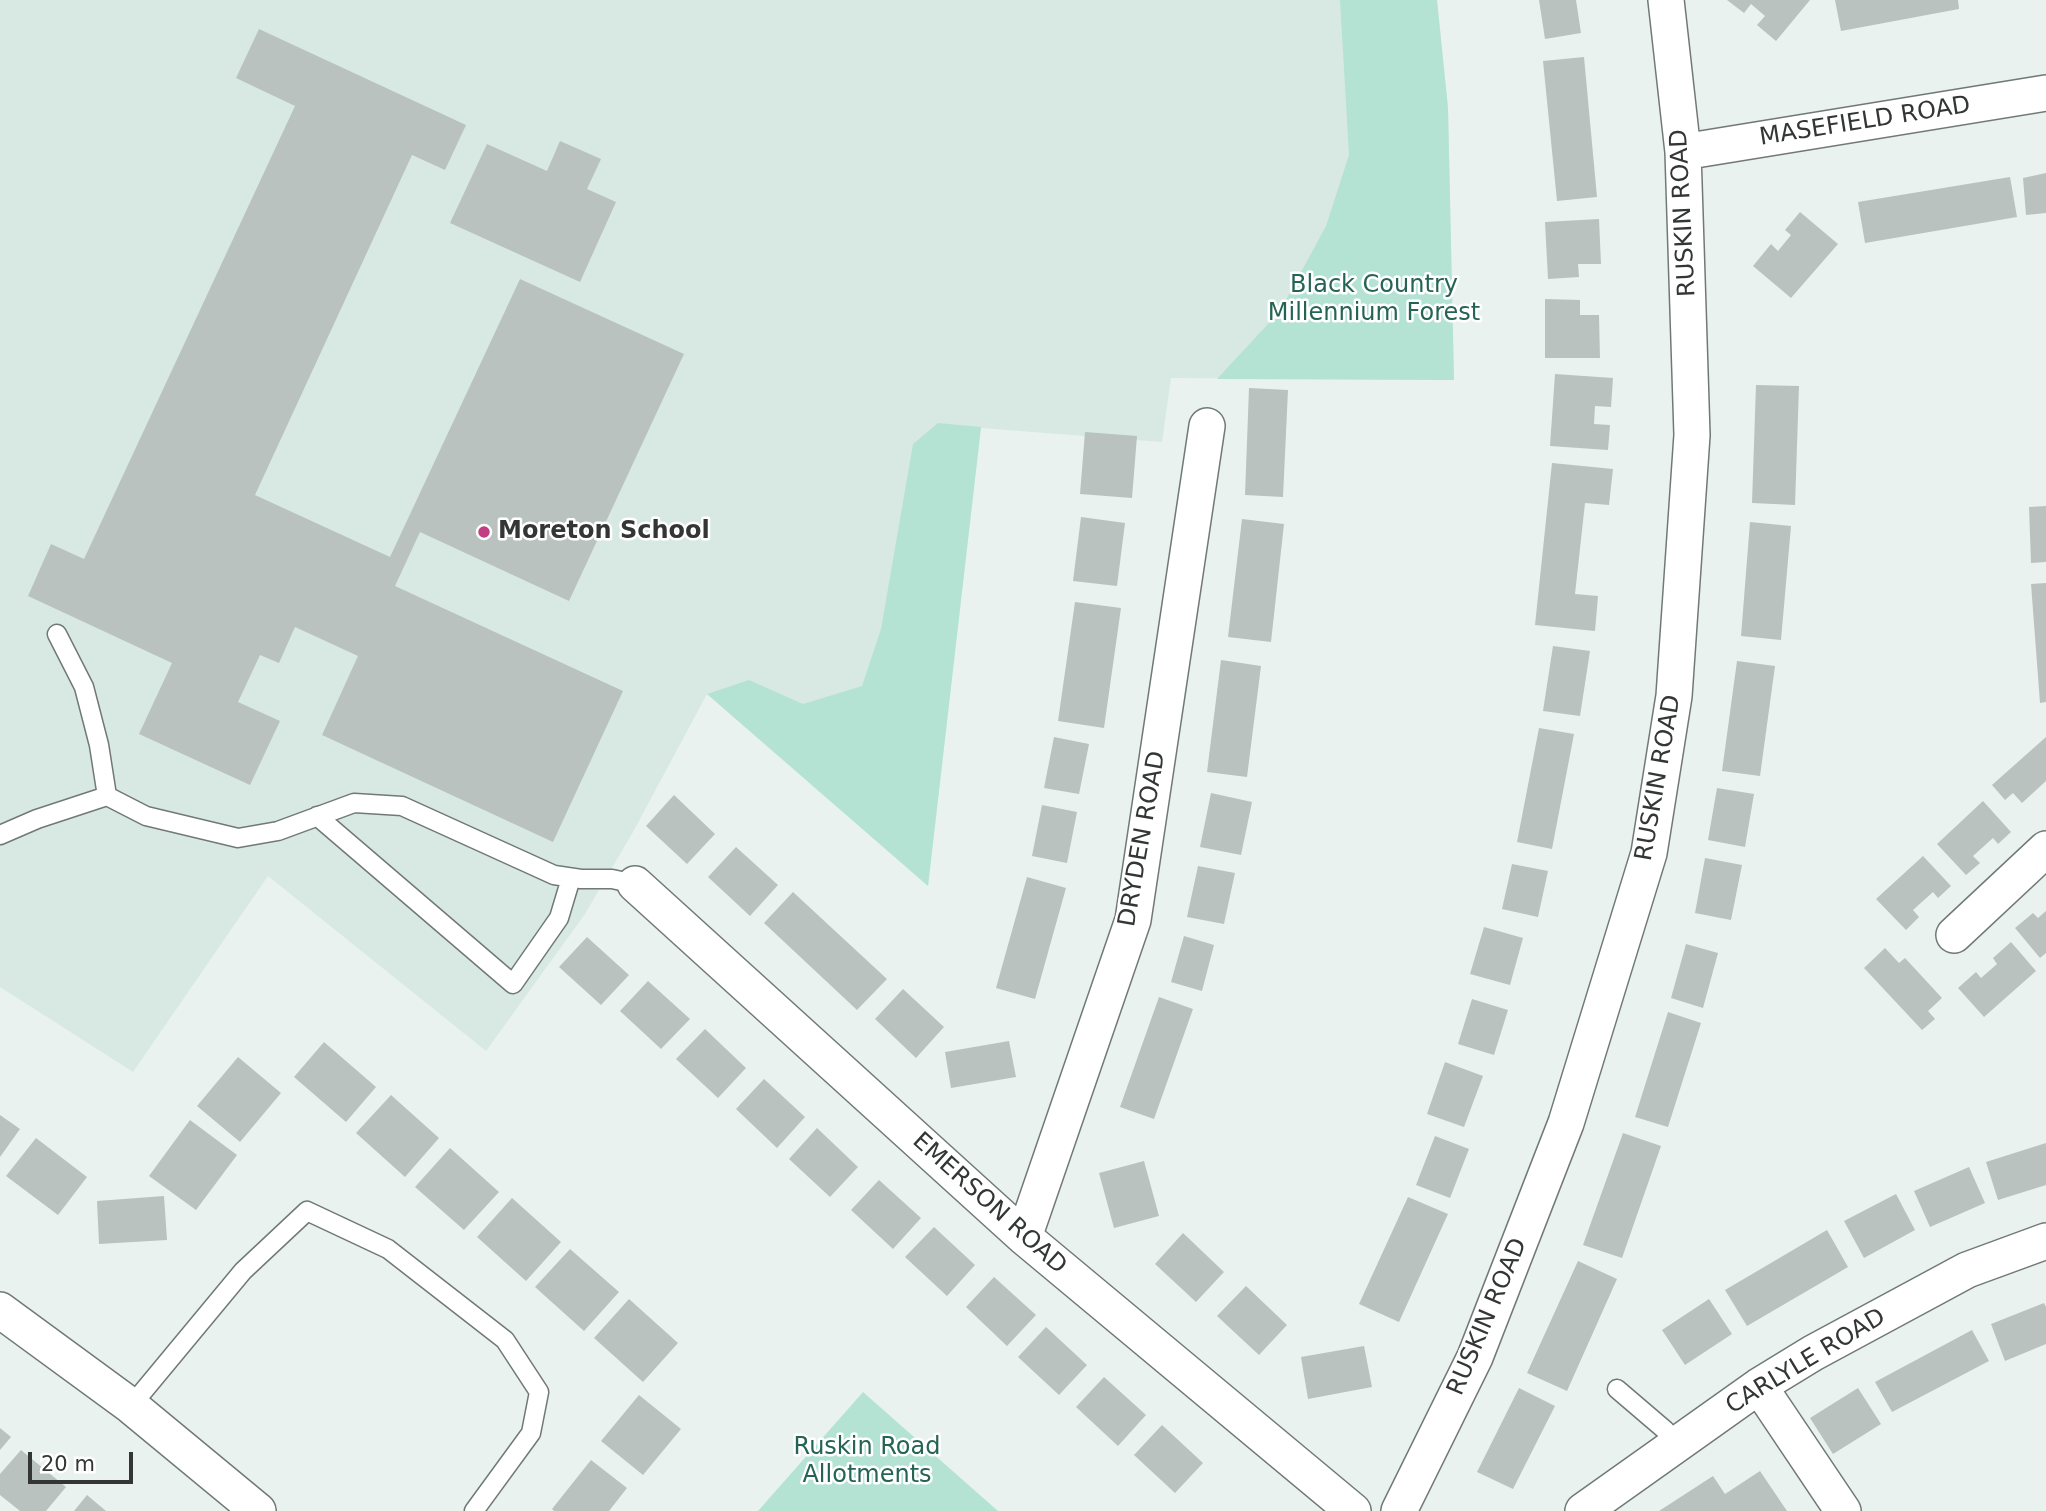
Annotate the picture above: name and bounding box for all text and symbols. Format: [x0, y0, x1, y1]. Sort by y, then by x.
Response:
street label: MASEFIELD ROAD [1758, 91, 1972, 153]
street label: RUSKIN ROAD [1665, 128, 1703, 298]
park label: Black Country Millennium Forest [1268, 272, 1480, 328]
place label: Moreton School [498, 518, 710, 546]
marker: Moreton School [476, 524, 492, 540]
street label: RUSKIN ROAD [1630, 693, 1688, 863]
street label: DRYDEN ROAD [1113, 749, 1173, 929]
street label: EMERSON ROAD [906, 1127, 1072, 1281]
street label: RUSKIN ROAD [1442, 1234, 1534, 1400]
street label: CARLYLE ROAD [1721, 1303, 1891, 1421]
park label: Ruskin Road Allotments [794, 1434, 940, 1490]
scale bar [32, 1438, 136, 1482]
text: 20 m [41, 1452, 95, 1476]

